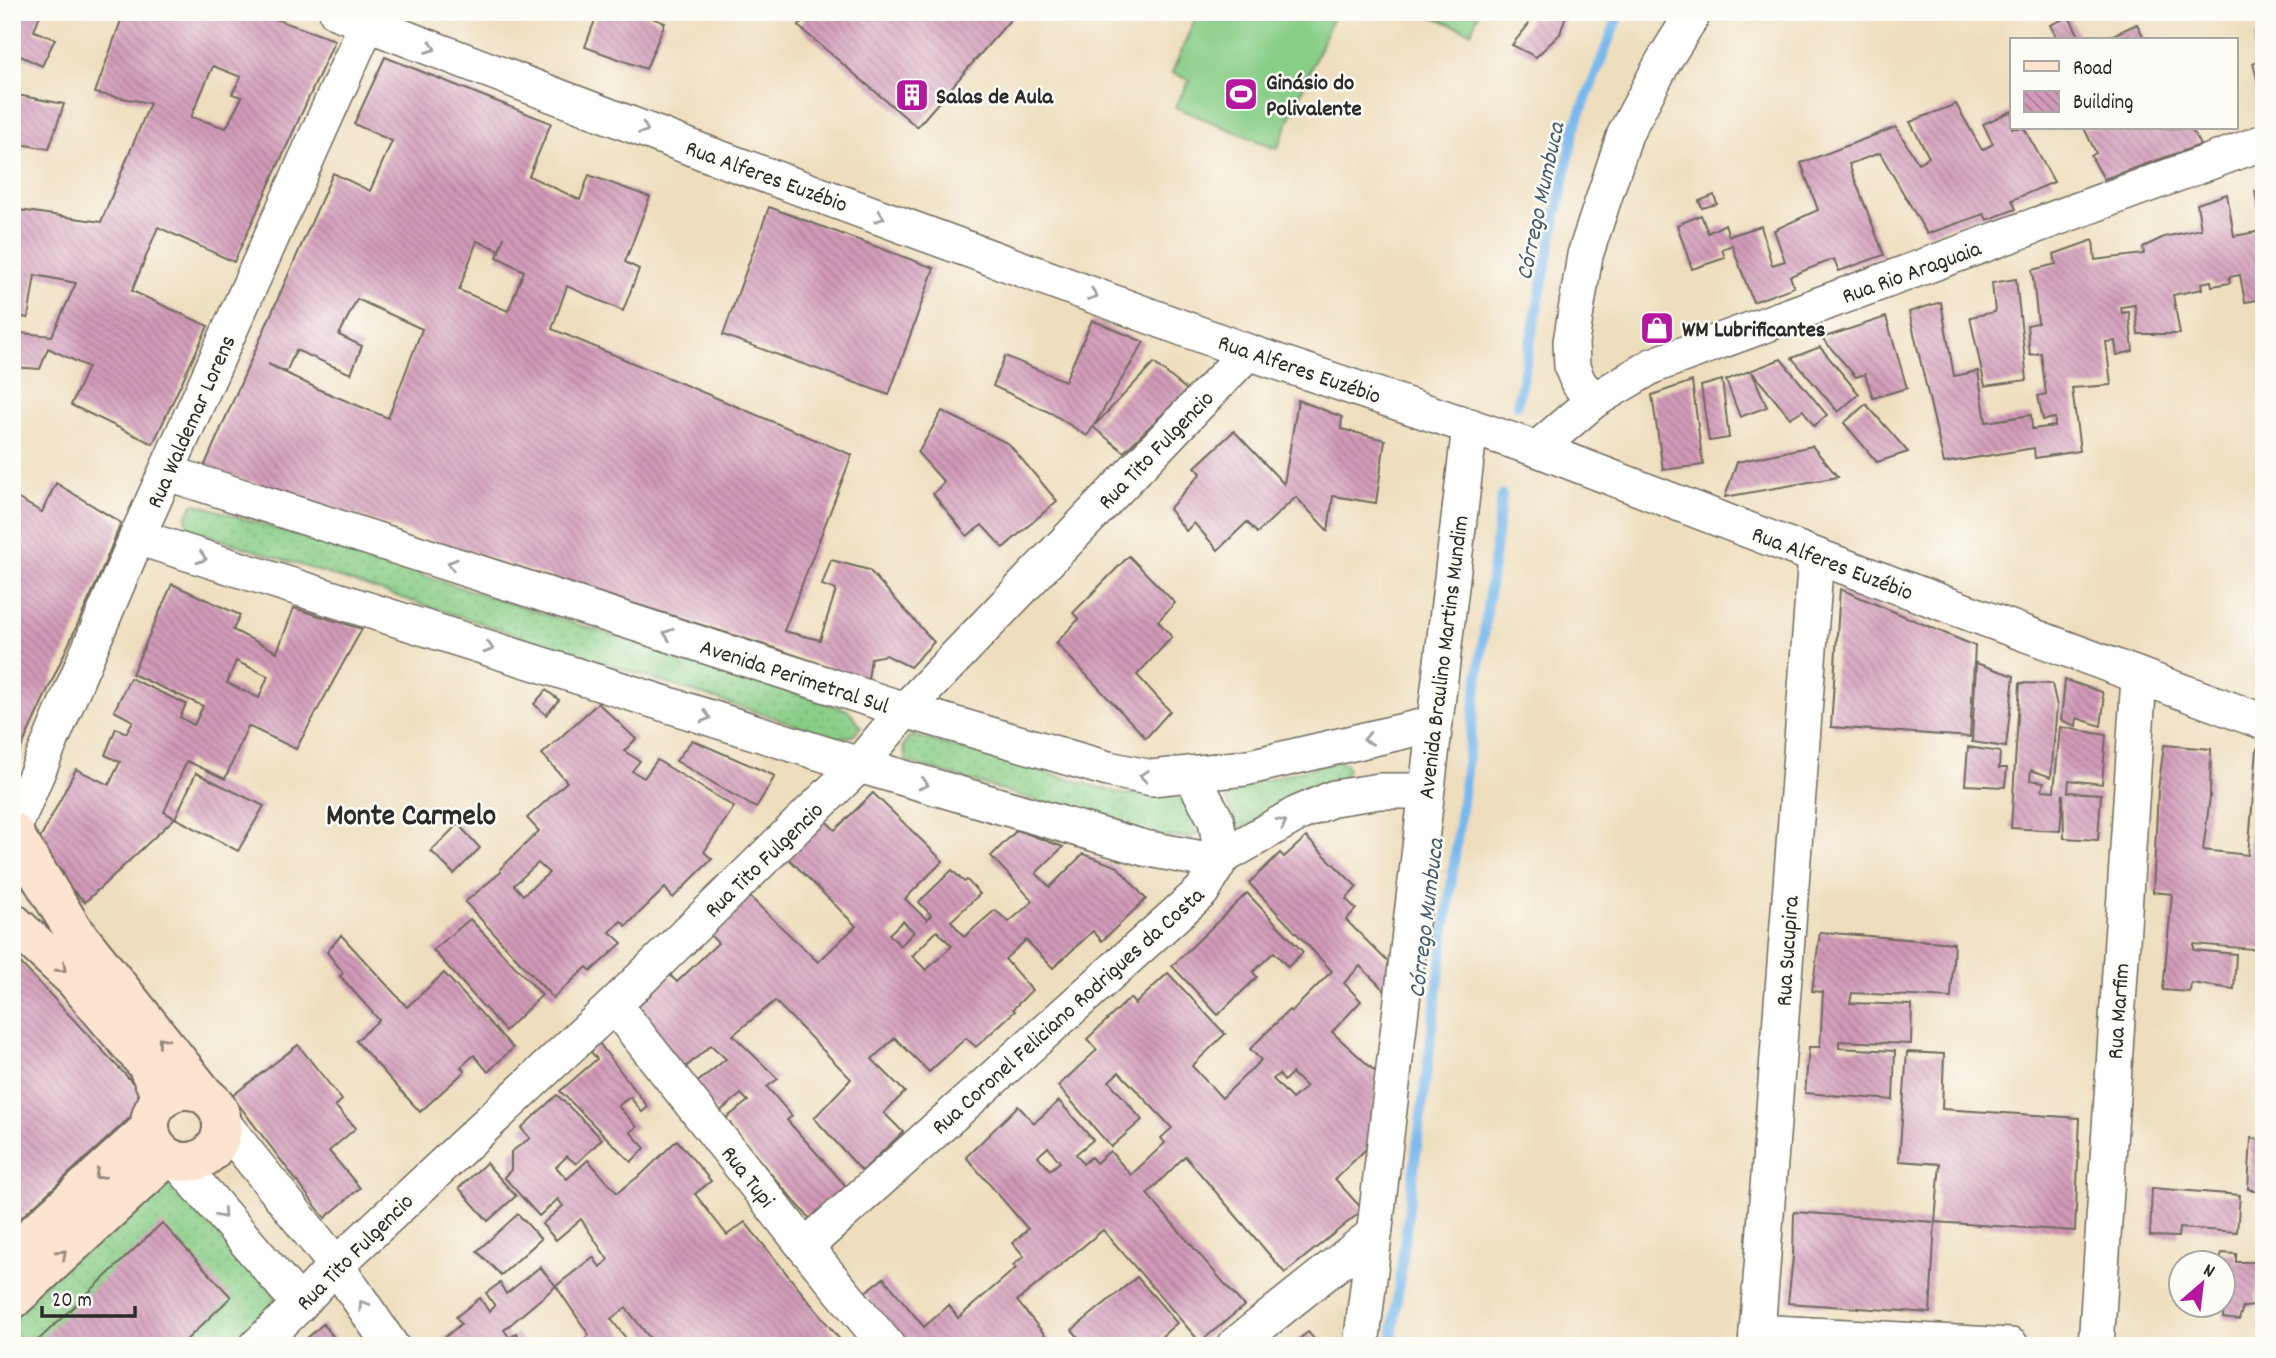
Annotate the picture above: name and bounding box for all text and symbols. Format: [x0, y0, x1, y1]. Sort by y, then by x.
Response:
legend [2010, 38, 2238, 130]
one-way arrow [425, 40, 437, 54]
text: Road [2073, 55, 2112, 85]
place label: Ginásio do Polivalente [1266, 68, 1362, 127]
sports icon: Ginásio do Polivalente [1222, 75, 1260, 113]
building icon: Salas de Aula [893, 76, 931, 114]
place label: Salas de Aula [936, 82, 1054, 115]
text: Building [2073, 89, 2133, 119]
water label: Córrego Mumbuca [1509, 118, 1576, 283]
one-way arrow [637, 121, 649, 135]
street label: Rua Alferes Euzébio [680, 134, 852, 223]
one-way arrow [873, 209, 885, 223]
street label: Rua Rio Araguaia [1838, 233, 1987, 315]
one-way arrow [1087, 287, 1099, 301]
shop icon: WM Lubrificantes [1638, 309, 1676, 347]
place label: WM Lubrificantes [1682, 315, 1826, 348]
street label: Rua Alferes Euzébio [1213, 328, 1385, 415]
street label: Rua Waldemar Lorens [140, 331, 246, 514]
street label: Rua Tito Fulgencio [1092, 384, 1223, 519]
street label: Avenida Braulino Martins Mundim [1412, 514, 1479, 801]
street label: Rua Alferes Euzébio [1746, 519, 1917, 611]
one-way arrow [196, 550, 208, 564]
one-way arrow [446, 558, 459, 572]
one-way arrow [663, 627, 675, 642]
street label: Avenida Perimetral Sul [695, 632, 893, 725]
one-way arrow [483, 640, 495, 655]
one-way arrow [700, 708, 712, 723]
one-way arrow [1362, 731, 1374, 745]
one-way arrow [1138, 768, 1150, 783]
one-way arrow [918, 775, 930, 790]
street label: Rua Tito Fulgencio [698, 796, 833, 927]
district label: Monte Carmelo [326, 797, 496, 840]
one-way arrow [1274, 818, 1287, 831]
water label: Córrego Mumbuca [1401, 835, 1455, 1000]
street label: Rua Coronel Feliciano Rodrigues da Costa [926, 880, 1214, 1144]
street label: Rua Sucupira [1769, 894, 1810, 1008]
one-way arrow [54, 960, 67, 973]
street label: Rua Marfim [2101, 962, 2140, 1060]
one-way arrow [158, 1037, 171, 1049]
street label: Rua Tupi [711, 1140, 781, 1216]
one-way arrow [94, 1166, 107, 1179]
street label: Rua Tito Fulgencio [290, 1187, 423, 1320]
one-way arrow [214, 1205, 226, 1218]
one-way arrow [54, 1250, 67, 1262]
north arrow [2168, 1250, 2238, 1320]
text: N [2198, 1258, 2219, 1286]
scale bar [42, 1274, 135, 1318]
text: 20 m [52, 1287, 92, 1317]
one-way arrow [359, 1300, 371, 1313]

